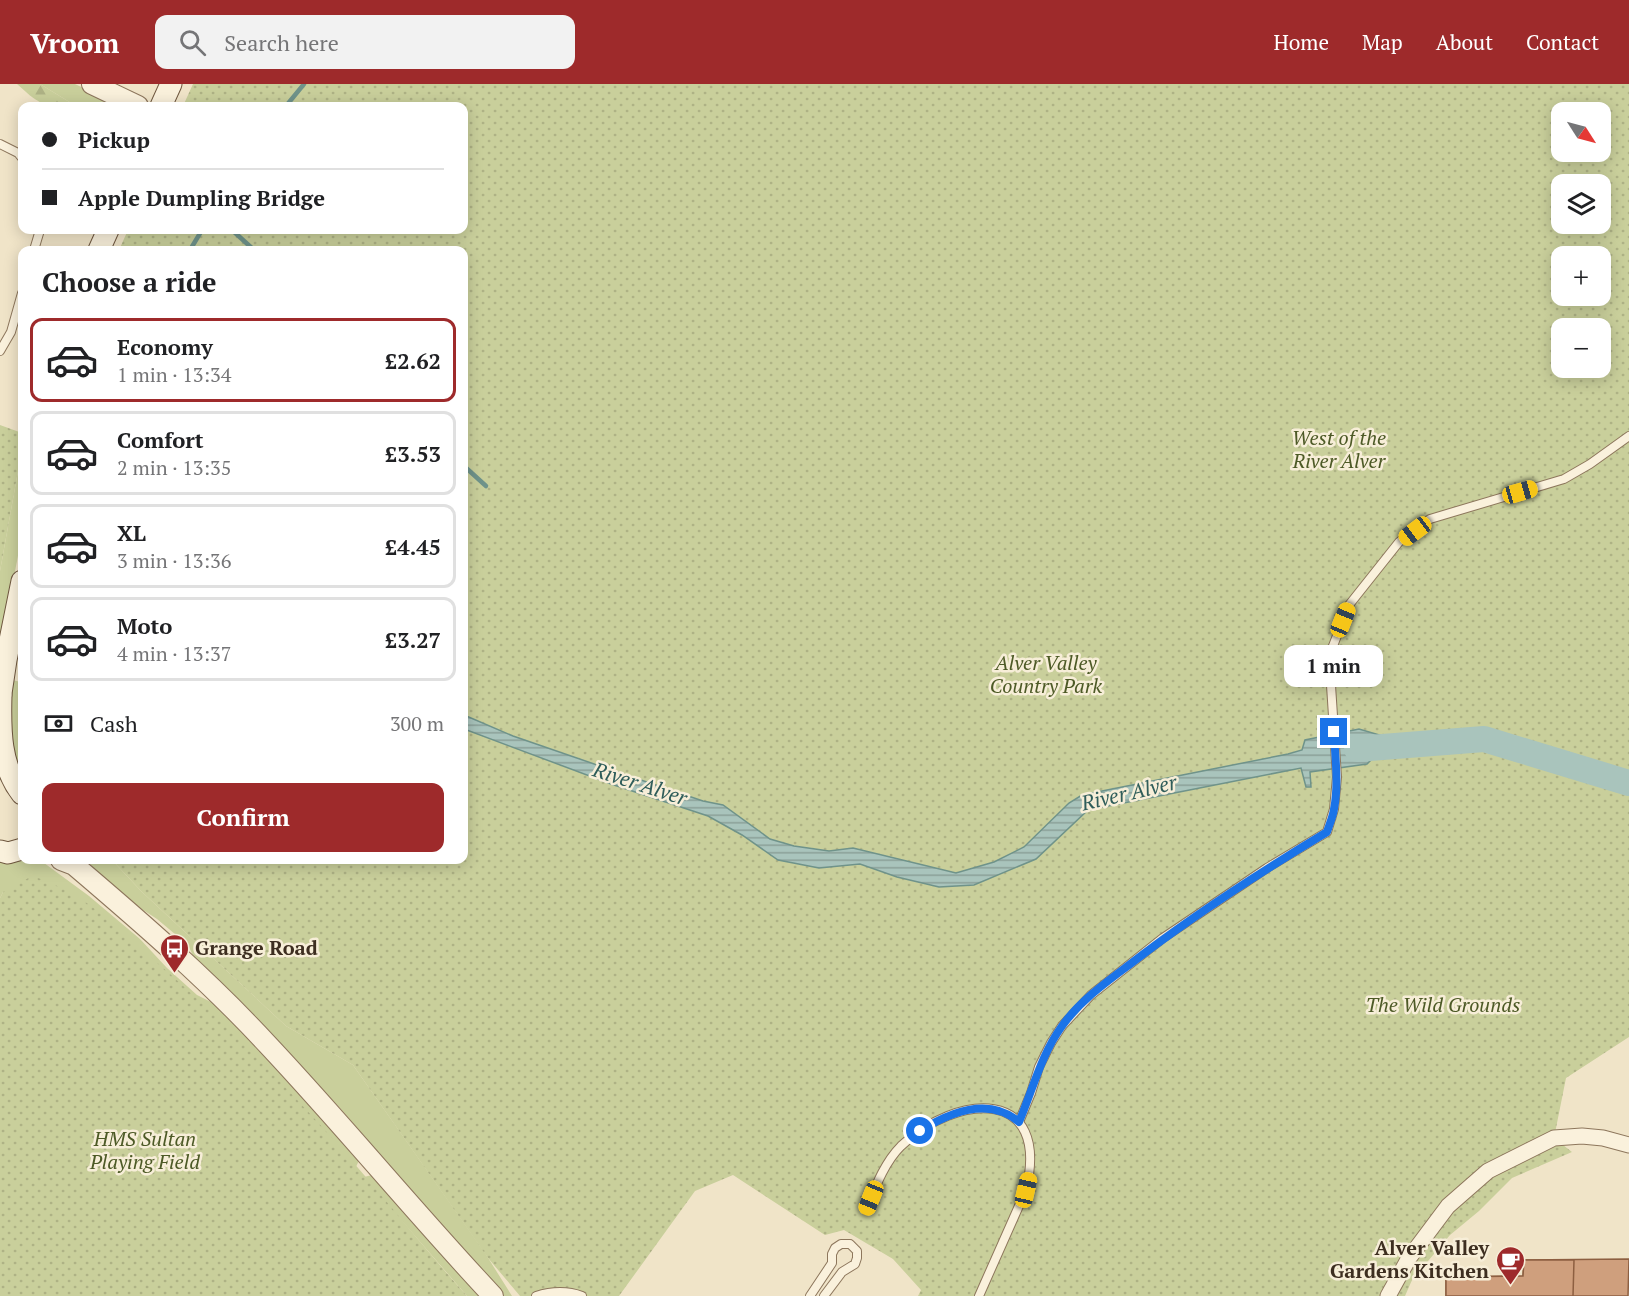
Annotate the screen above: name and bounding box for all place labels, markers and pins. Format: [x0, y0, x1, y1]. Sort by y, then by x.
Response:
bus stop icon: Grange Road [158, 932, 190, 974]
place label: Grange Road [195, 934, 318, 961]
place label: Alver Valley Gardens Kitchen [1330, 1234, 1489, 1284]
cafe icon: Alver Valley Gardens Kitchen [1494, 1244, 1526, 1286]

